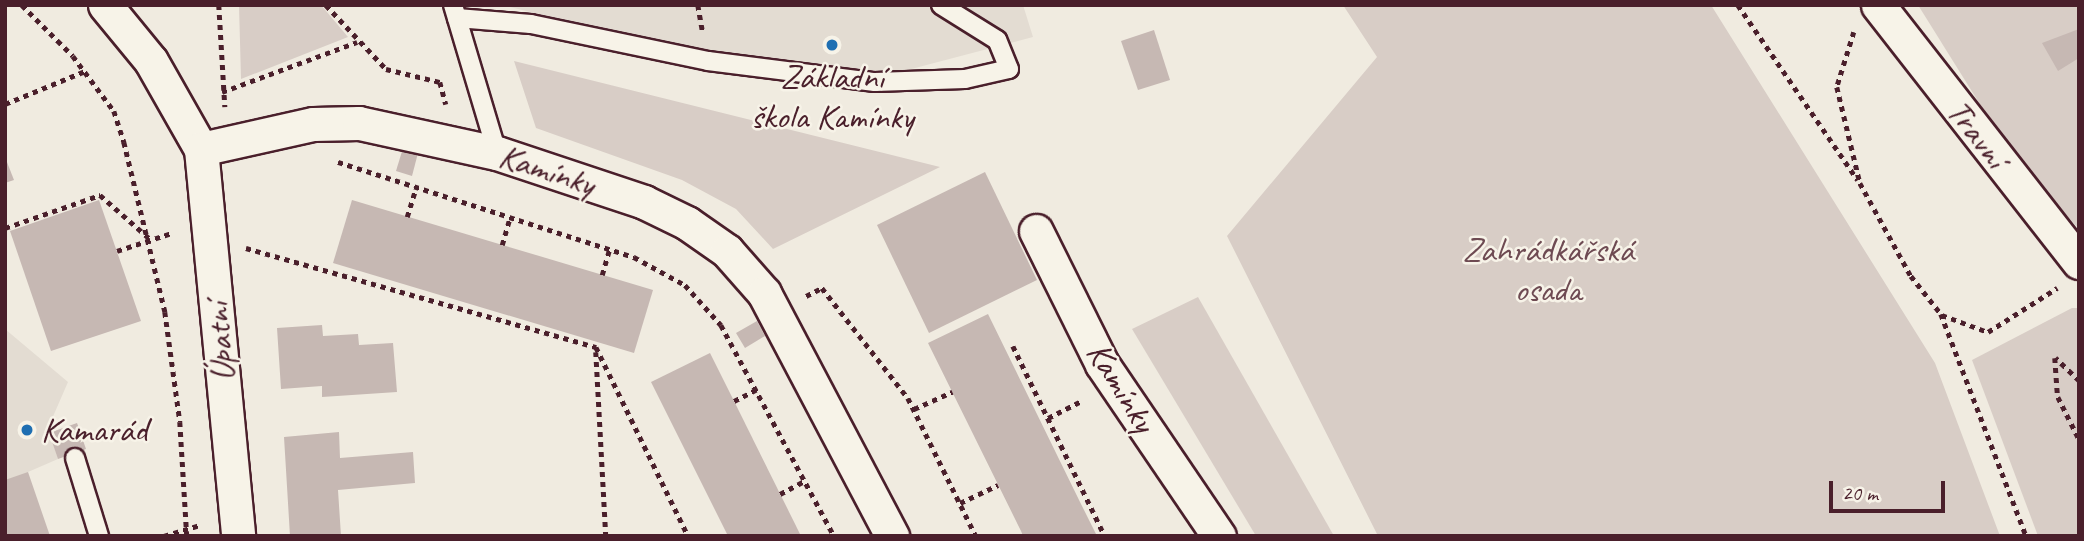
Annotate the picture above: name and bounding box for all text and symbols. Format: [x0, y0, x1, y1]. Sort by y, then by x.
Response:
marker: Základní škola Kamínky [824, 37, 840, 53]
place label: Základní škola Kamínky [750, 56, 914, 138]
street label: Travní [1937, 92, 2017, 176]
street label: Kamínky [494, 135, 600, 205]
park label: Zahrádkářská osada [1462, 229, 1634, 311]
street label: Úpatní [196, 301, 244, 383]
street label: Kamínky [1077, 334, 1165, 440]
place label: Kamarád [41, 409, 148, 451]
marker: Kamarád [19, 422, 35, 438]
scale bar [1832, 468, 1948, 512]
text: 20 m [1842, 480, 1878, 506]

